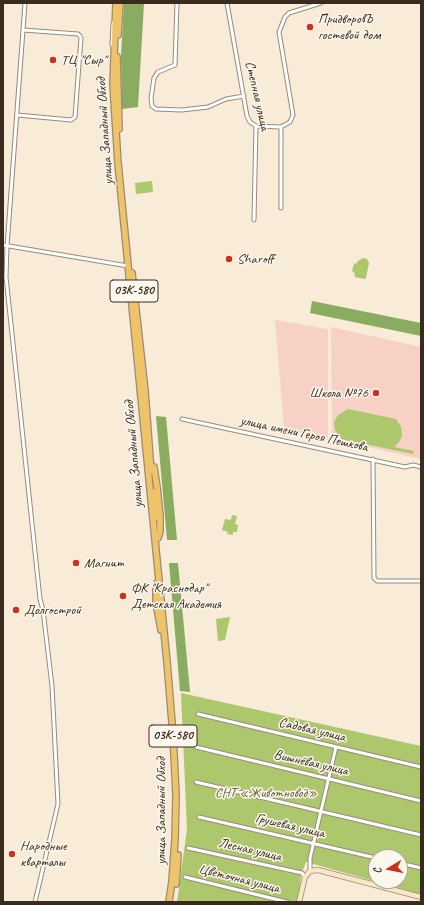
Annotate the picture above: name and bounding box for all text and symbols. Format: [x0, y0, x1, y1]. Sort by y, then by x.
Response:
place label: ПридворовЪ гостевой дом [318, 11, 380, 44]
marker: ПридворовЪ гостевой дом [305, 22, 315, 32]
place label: ТЦ "Сыр" [61, 52, 106, 68]
marker: ТЦ "Сыр" [48, 55, 58, 65]
street label: Степная улица [241, 60, 273, 132]
street label: улица Западный Обход [93, 77, 117, 185]
place label: Sharoff [237, 251, 274, 267]
marker: Sharoff [224, 254, 234, 264]
road number: 03К-580 [110, 280, 158, 302]
place label: Школа №76 [310, 385, 368, 401]
marker: Школа №76 [371, 388, 381, 398]
street label: улица Западный Обход [121, 400, 147, 508]
street label: улица имени Героя Пешкова [239, 412, 369, 456]
place label: Магнит [84, 555, 124, 571]
marker: Магнит [71, 558, 81, 568]
place label: ФК "Краснодар" Детская Академия [131, 580, 221, 612]
marker: ФК "Краснодар" Детская Академия [118, 591, 128, 601]
place label: Долгострой [24, 602, 81, 618]
marker: Долгострой [11, 605, 21, 615]
street label: Садовая улица [277, 714, 347, 746]
road number: 03К-580 [149, 725, 197, 747]
street label: Вишнёвая улица [272, 746, 350, 780]
street label: улица Западный Обход [153, 757, 169, 865]
park label: СНТ «Животновод» [215, 785, 317, 801]
street label: Грушевая улица [254, 810, 326, 842]
street label: Лесная улица [217, 835, 283, 865]
place label: Народные кварталы [20, 838, 66, 870]
marker: Народные кварталы [7, 849, 17, 859]
north arrow [368, 849, 408, 889]
street label: Цветочная улица [197, 861, 281, 897]
text: С [370, 867, 385, 875]

